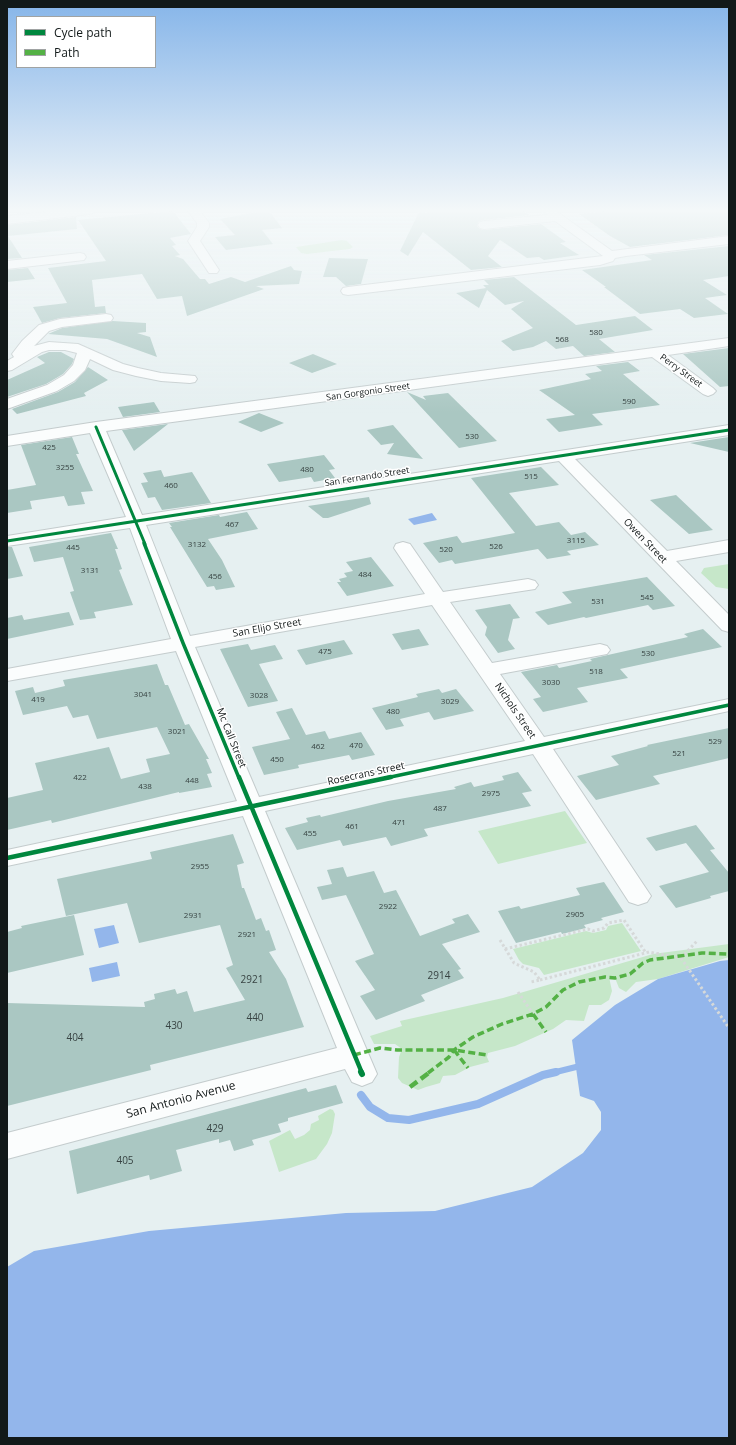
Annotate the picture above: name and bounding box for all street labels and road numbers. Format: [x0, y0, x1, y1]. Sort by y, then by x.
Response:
street label: Perry Street [658, 352, 704, 390]
street label: San Gorgonio Street [325, 381, 411, 403]
street label: San Fernando Street [324, 465, 410, 489]
street label: Owen Street [621, 516, 669, 566]
street label: San Elijo Street [232, 616, 302, 640]
street label: Nichols Street [492, 681, 538, 741]
street label: Mc Call Street [213, 706, 249, 770]
street label: Rosecrans Street [326, 760, 406, 788]
street label: San Antonio Avenue [125, 1078, 237, 1122]

